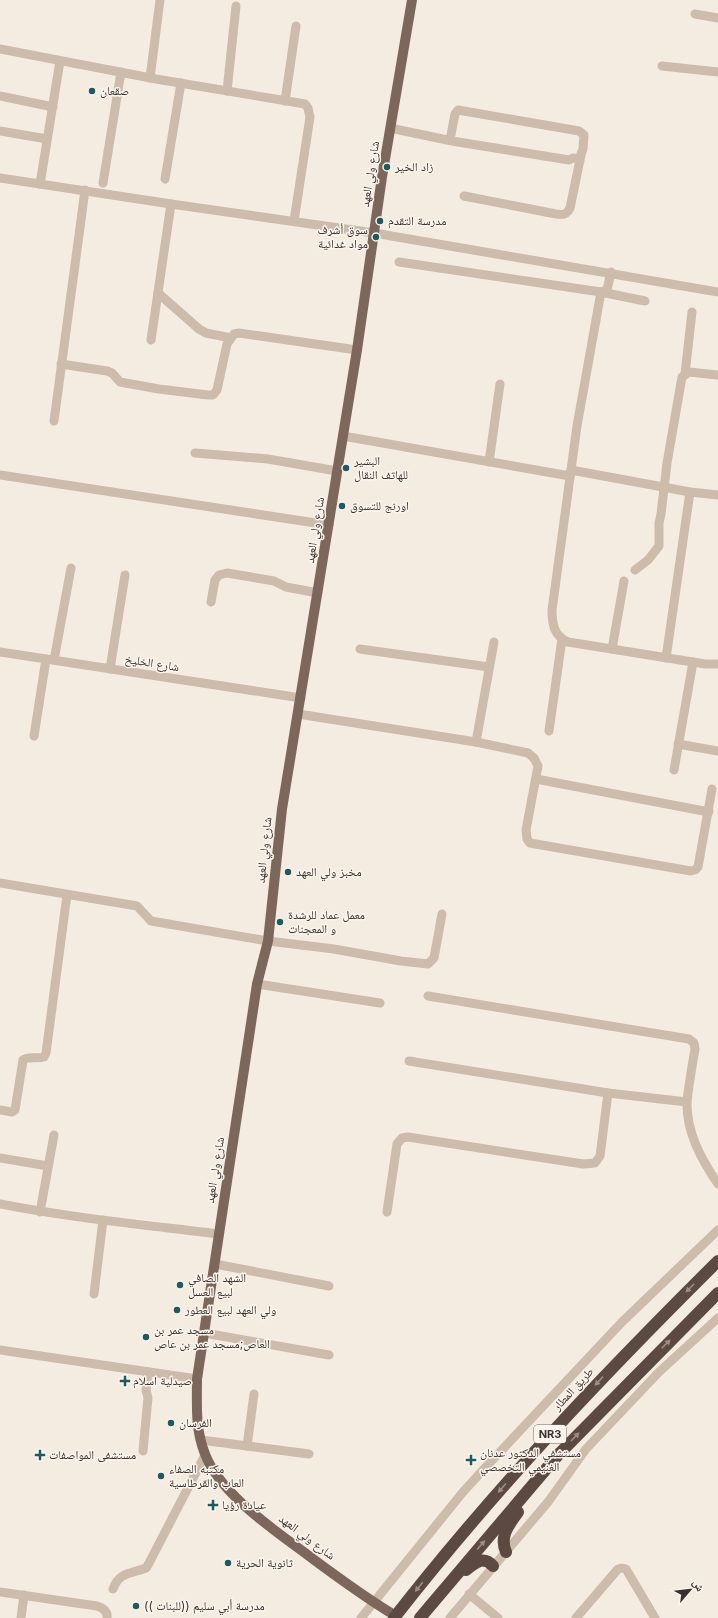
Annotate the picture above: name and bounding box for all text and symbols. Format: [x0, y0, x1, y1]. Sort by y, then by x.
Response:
place label: صقعان [100, 83, 129, 98]
marker: صقعان [87, 86, 97, 96]
street label: شارع ولي العهد [357, 140, 385, 208]
place label: زاد الخير [394, 159, 434, 174]
marker: زاد الخير [382, 162, 392, 172]
place label: مدرسة التقدم [388, 213, 446, 229]
marker: مدرسة التقدم [375, 216, 385, 226]
place label: سوق أشرف مواد غدائية [318, 222, 368, 251]
marker: سوق أشرف مواد غدائية [371, 232, 381, 242]
place label: البشير للهاتف النقال [353, 453, 408, 482]
marker: البشير للهاتف النقال [341, 463, 351, 473]
street label: شارع ولي العهد [302, 496, 330, 564]
place label: اورنج للتسوق [350, 498, 409, 513]
marker: اورنج للتسوق [337, 501, 347, 511]
street label: شارع الخليخ [124, 651, 180, 675]
street label: شارع ولي العهد [253, 816, 277, 884]
place label: مخبز ولي العهد [296, 864, 362, 882]
marker: مخبز ولي العهد [283, 867, 293, 877]
place label: معمل عماد للرشدة و المعجنات [288, 907, 365, 936]
marker: معمل عماد للرشدة و المعجنات [275, 917, 285, 927]
street label: شارع ولي العهد [202, 1136, 230, 1204]
place label: الشهد الصافي لبيع العسل [188, 1270, 246, 1299]
marker: الشهد الصافي لبيع العسل [175, 1280, 185, 1290]
one-way arrow [685, 1283, 695, 1293]
place label: ولي العهد لبيع العطور [184, 1302, 276, 1320]
marker: ولي العهد لبيع العطور [172, 1305, 182, 1315]
place label: مسجد عمر بن العاص;مسجد عمر بن عاص [154, 1322, 270, 1351]
marker: مسجد عمر بن العاص;مسجد عمر بن عاص [141, 1332, 151, 1342]
one-way arrow [662, 1339, 671, 1349]
street label: طريق المطار [548, 1364, 597, 1414]
place label: صيدلية اسلام [133, 1373, 192, 1389]
marker: صيدلية اسلام [120, 1376, 130, 1386]
one-way arrow [595, 1376, 604, 1386]
place label: الفرسان [179, 1415, 212, 1430]
marker: الفرسان [166, 1418, 176, 1428]
road number: NR3 [534, 1425, 566, 1443]
one-way arrow [570, 1432, 580, 1442]
place label: مستشفي الدكتور عدنان الغنيمي التخصصي [480, 1445, 581, 1477]
place label: مستشفى المواصفات [49, 1447, 136, 1462]
marker: مستشفى المواصفات [34, 1449, 46, 1461]
marker: مستشفي الدكتور عدنان الغنيمي التخصصي [465, 1454, 477, 1466]
place label: مكتبه الصفاء العاب والقرطاسية [169, 1461, 244, 1490]
marker: مكتبه الصفاء العاب والقرطاسية [156, 1471, 166, 1481]
one-way arrow [498, 1482, 507, 1493]
place label: عيادة رؤيا [222, 1497, 266, 1512]
marker: عيادة رؤيا [207, 1499, 219, 1511]
street label: شارع ولي العهد [274, 1511, 338, 1565]
one-way arrow [476, 1540, 485, 1551]
place label: ثانوية الحرية [236, 1555, 293, 1570]
marker: ثانوية الحرية [223, 1558, 233, 1568]
north arrow [670, 1570, 710, 1610]
text: ش [689, 1577, 708, 1595]
one-way arrow [415, 1582, 423, 1593]
place label: مدرسة أبي سليم ((للبنات )) [144, 1598, 265, 1616]
marker: مدرسة أبي سليم ((للبنات )) [131, 1601, 141, 1611]

